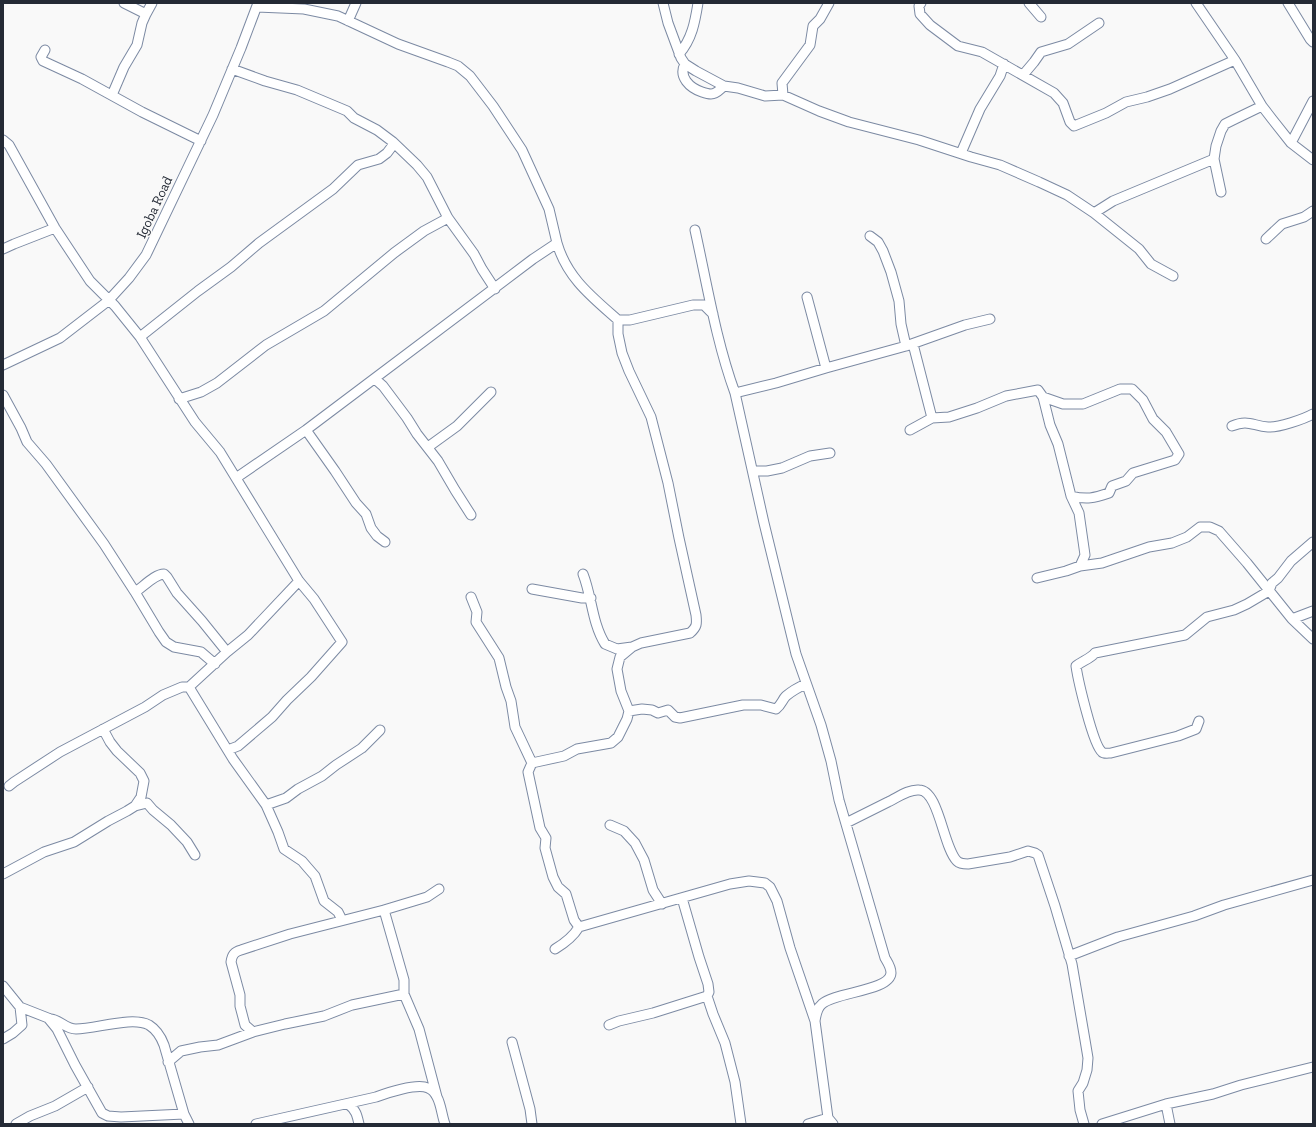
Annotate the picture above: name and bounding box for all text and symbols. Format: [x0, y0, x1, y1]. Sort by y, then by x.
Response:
street label: Igoba Road [133, 173, 176, 241]

